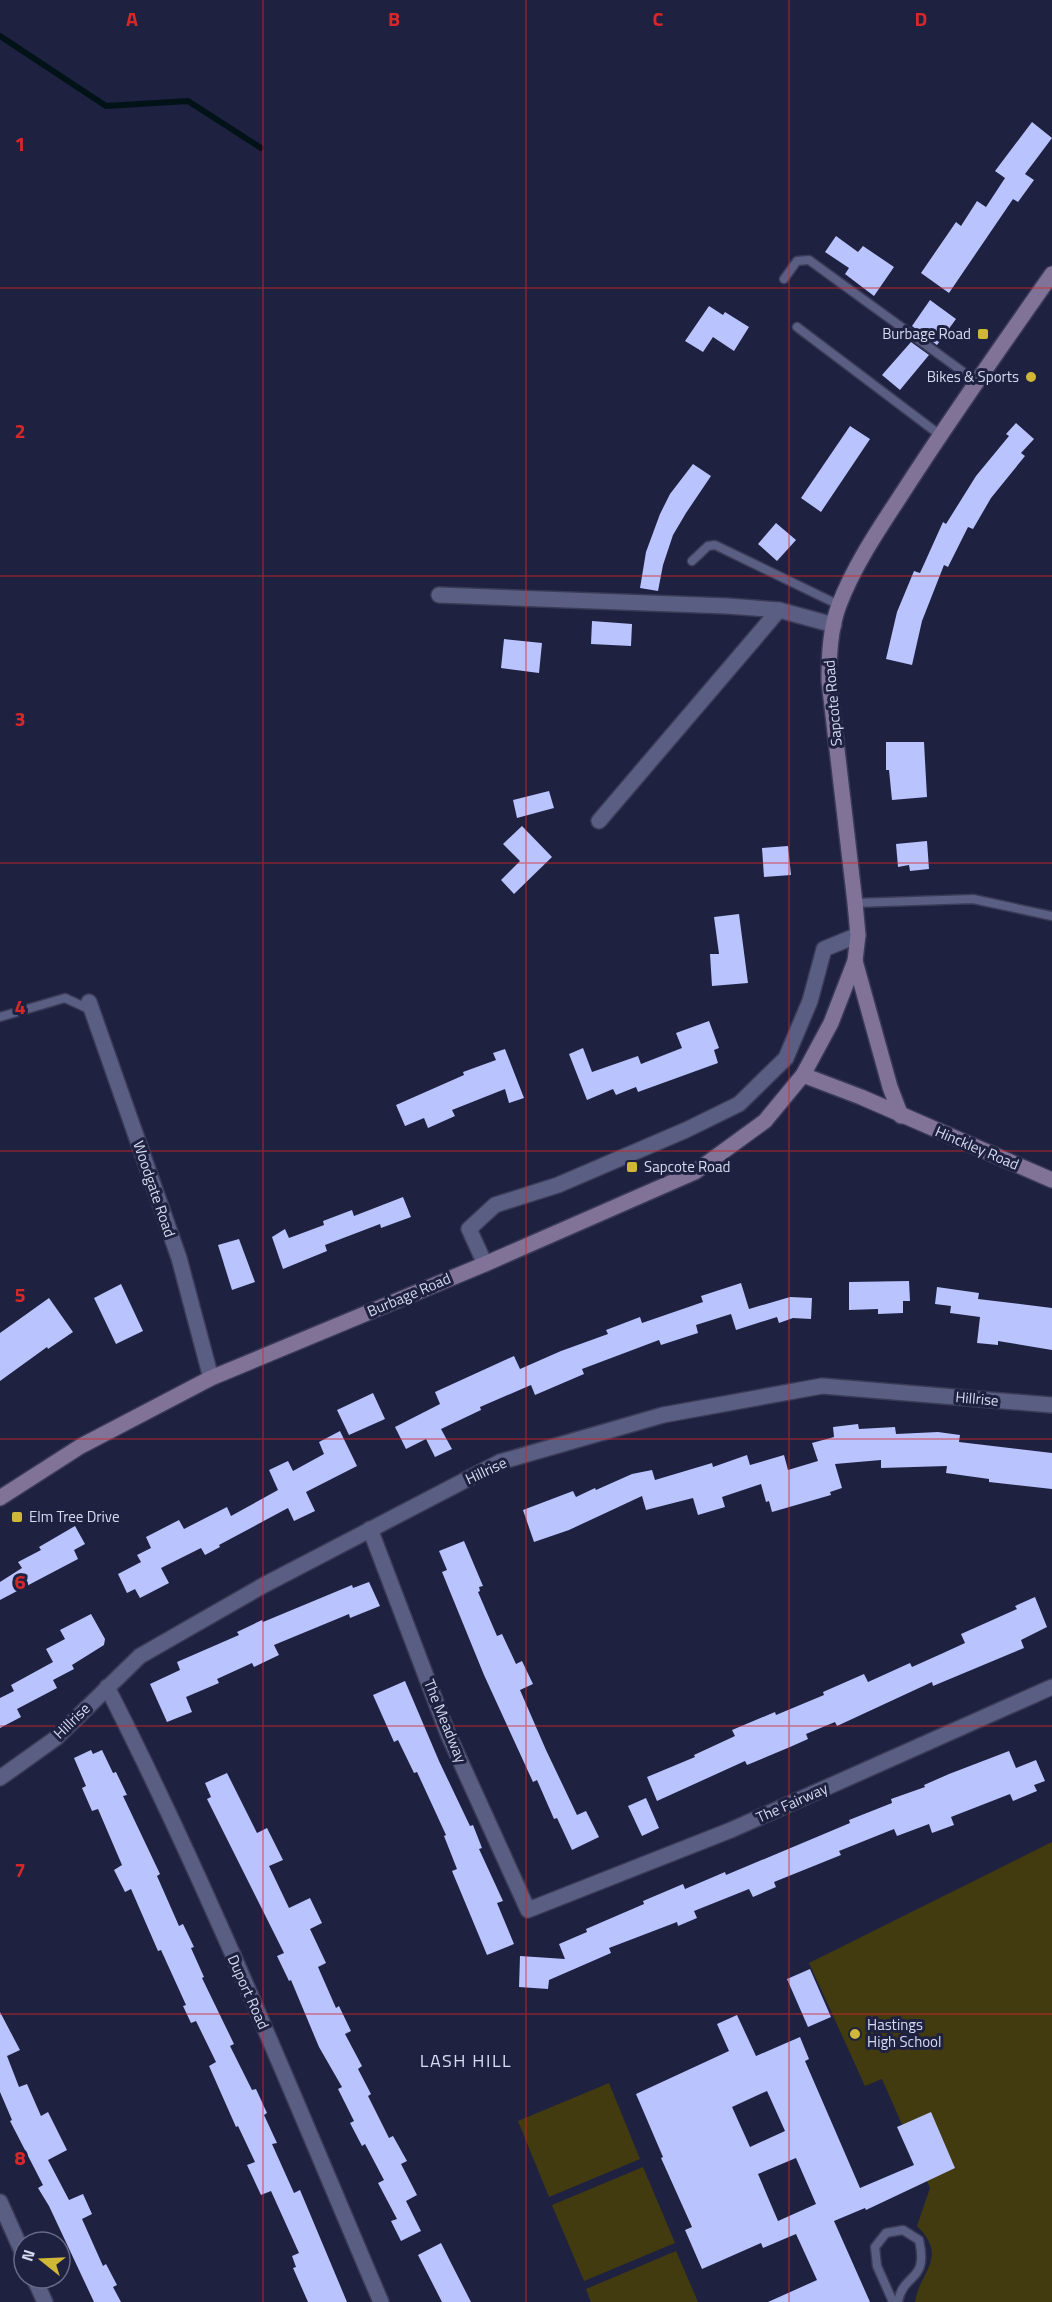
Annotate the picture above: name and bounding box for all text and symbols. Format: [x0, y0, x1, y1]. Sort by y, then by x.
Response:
text: A [126, 3, 138, 34]
text: B [388, 3, 400, 34]
text: C [653, 3, 664, 34]
text: D [915, 3, 927, 34]
text: 1 [14, 128, 26, 159]
place label: Burbage Road [882, 322, 971, 345]
marker: Burbage Road [976, 327, 990, 341]
place label: Bikes & Sports [927, 365, 1019, 388]
marker: Bikes & Sports [1024, 370, 1038, 384]
text: 2 [14, 415, 26, 446]
street label: Sapcote Road [817, 659, 848, 747]
text: 3 [14, 703, 26, 734]
text: 4 [14, 991, 26, 1022]
street label: Hinckley Road [932, 1120, 1023, 1176]
street label: Woodgate Road [127, 1138, 182, 1240]
place label: Sapcote Road [644, 1155, 730, 1178]
marker: Sapcote Road [625, 1160, 639, 1174]
street label: Burbage Road [363, 1267, 454, 1322]
text: 5 [14, 1279, 26, 1310]
street label: Hillrise [954, 1385, 1000, 1412]
street label: Hillrise [461, 1451, 510, 1490]
place label: Elm Tree Drive [29, 1505, 120, 1528]
marker: Elm Tree Drive [10, 1510, 24, 1524]
text: 6 [14, 1566, 26, 1597]
street label: The Meadway [418, 1676, 473, 1766]
street label: Hillrise [48, 1697, 95, 1744]
street label: The Fairway [752, 1777, 831, 1829]
text: 7 [14, 1854, 26, 1885]
street label: Duport Road [222, 1951, 275, 2033]
place label: Hastings High School [867, 2013, 942, 2053]
marker: Hastings High School [848, 2027, 862, 2041]
district label: LASH HILL [420, 2047, 512, 2074]
text: 8 [14, 2142, 26, 2173]
north arrow [12, 2230, 72, 2290]
text: N [15, 2246, 41, 2264]

